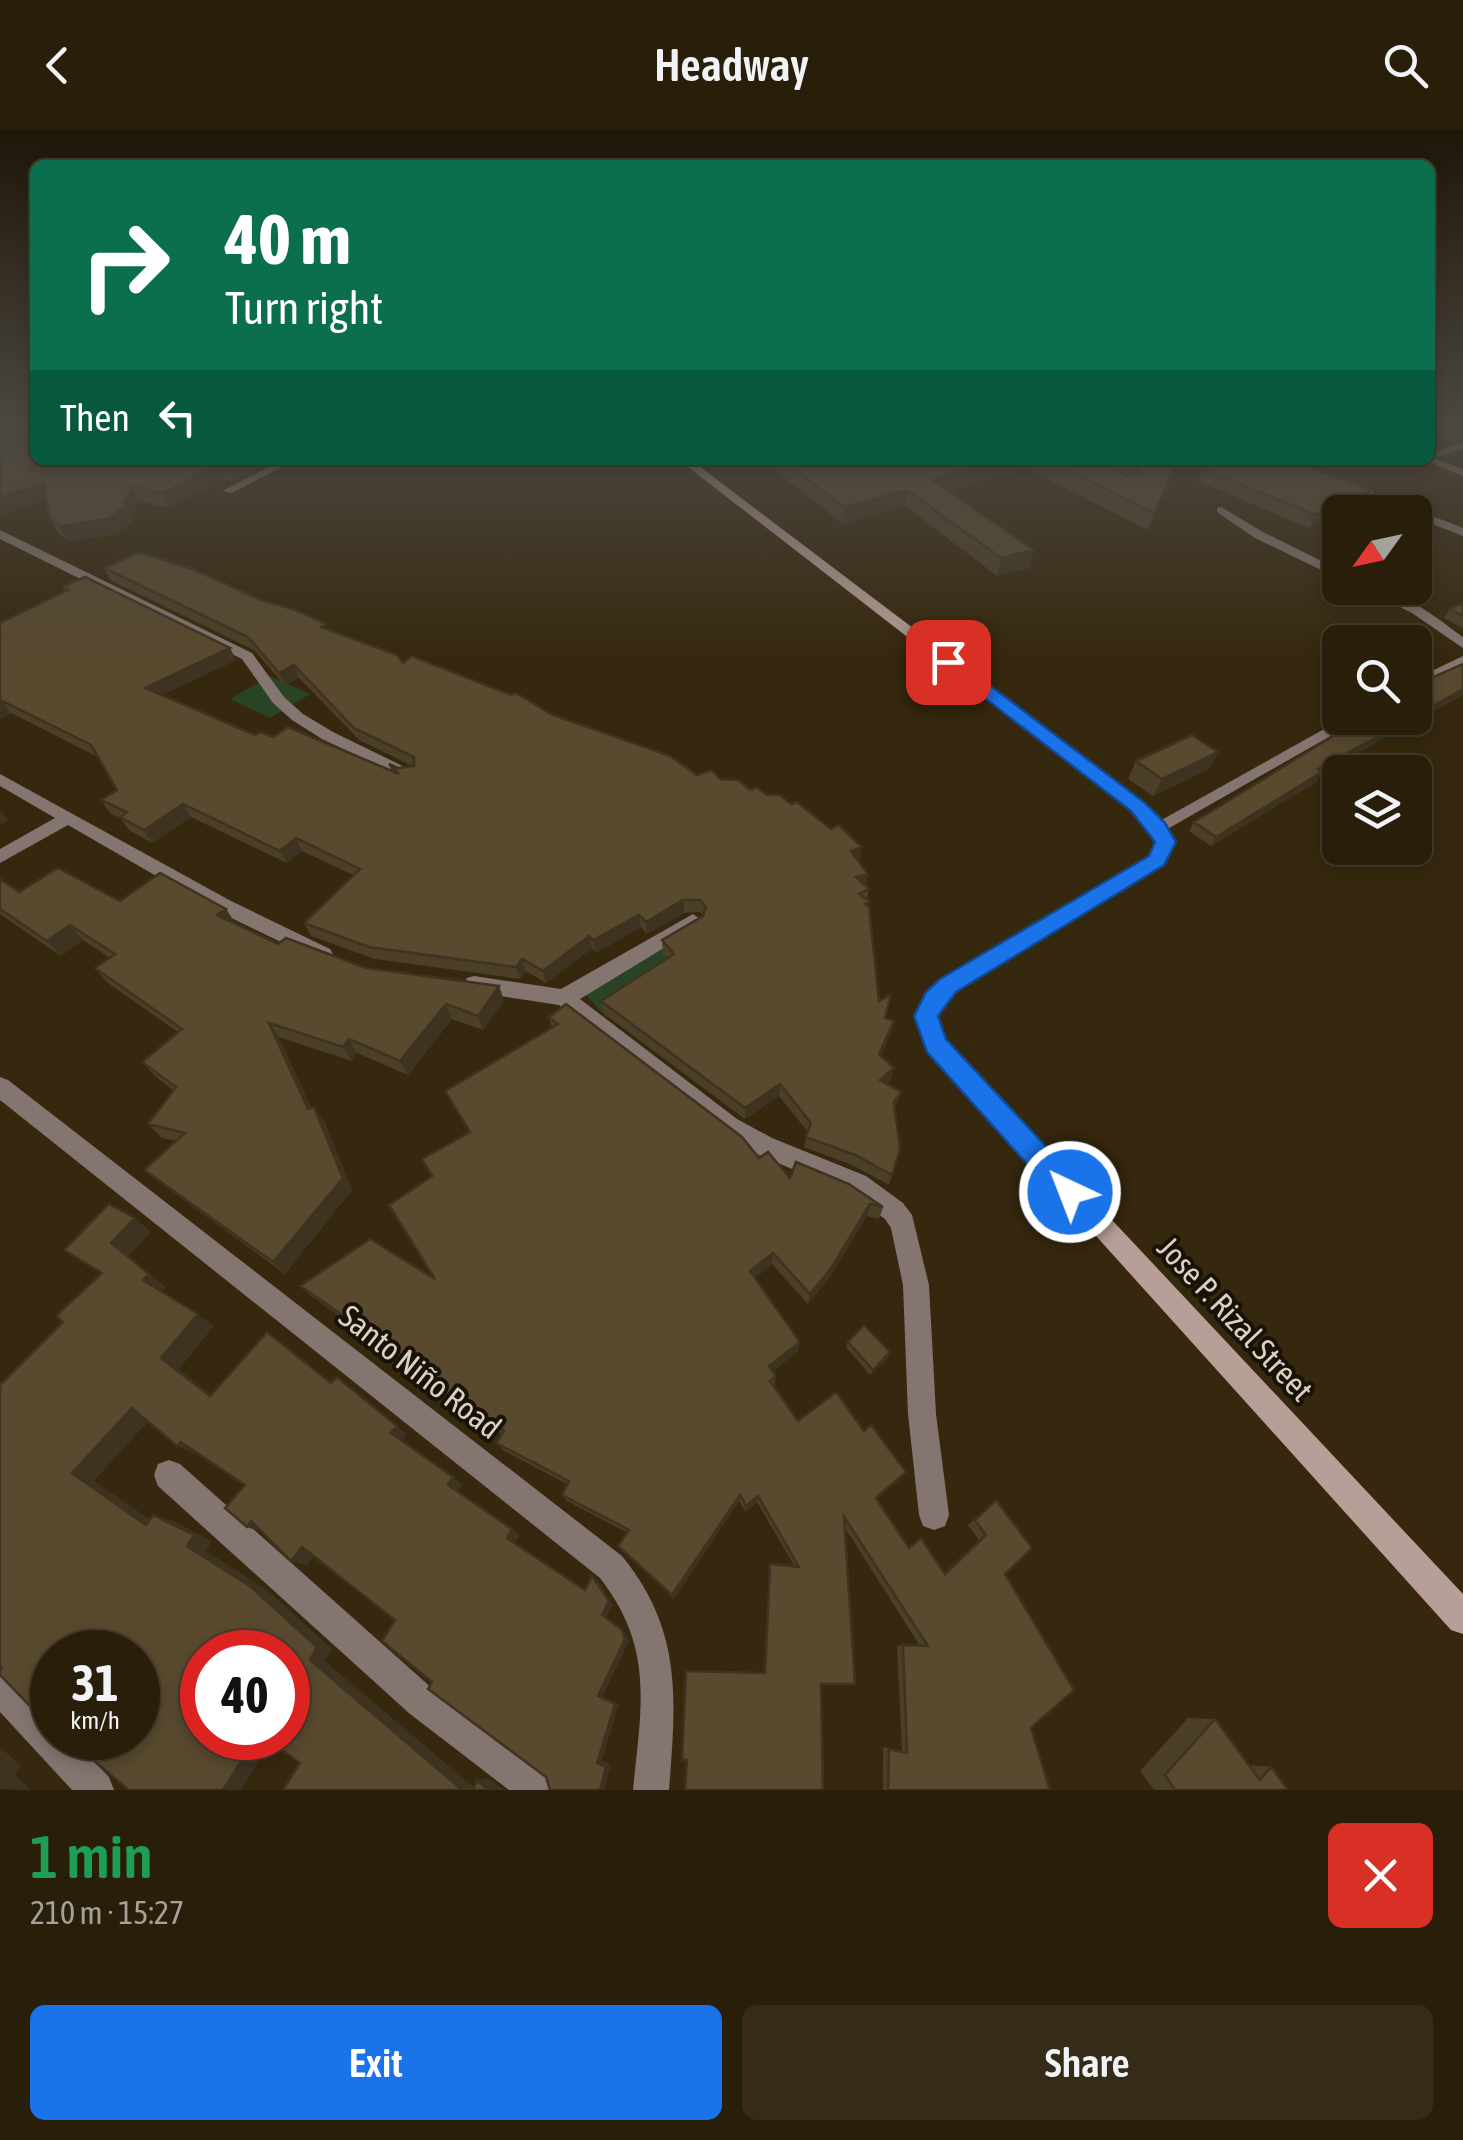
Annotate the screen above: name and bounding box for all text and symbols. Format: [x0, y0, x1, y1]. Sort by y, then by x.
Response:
icon: back [30, 38, 85, 93]
icon: search [1378, 38, 1433, 93]
text: Headway [654, 39, 809, 91]
text: 40 m [225, 199, 351, 279]
icon: right [60, 200, 190, 330]
text: Turn right [225, 282, 383, 334]
icon: left [150, 390, 205, 445]
text: Then [60, 396, 130, 439]
north arrow [1322, 495, 1432, 605]
map controls [1322, 495, 1432, 865]
pin [906, 620, 991, 705]
button: search [1322, 625, 1432, 735]
icon: arrive [921, 635, 976, 690]
button: layers [1322, 755, 1432, 865]
position arrow [1018, 1140, 1122, 1244]
street label: Jose P. Rizal Street [1150, 1229, 1321, 1408]
street label: Santo Niño Road [332, 1297, 508, 1446]
speed limit sign: 40 [180, 1630, 310, 1760]
text: 31 [71, 1654, 118, 1712]
text: km/h [70, 1706, 120, 1734]
text: 1 min [30, 1822, 153, 1891]
button: close [1328, 1823, 1433, 1928]
text: 210 m · 15:27 [30, 1894, 184, 1931]
button: Exit [30, 2005, 722, 2120]
button: Share [742, 2005, 1433, 2120]

